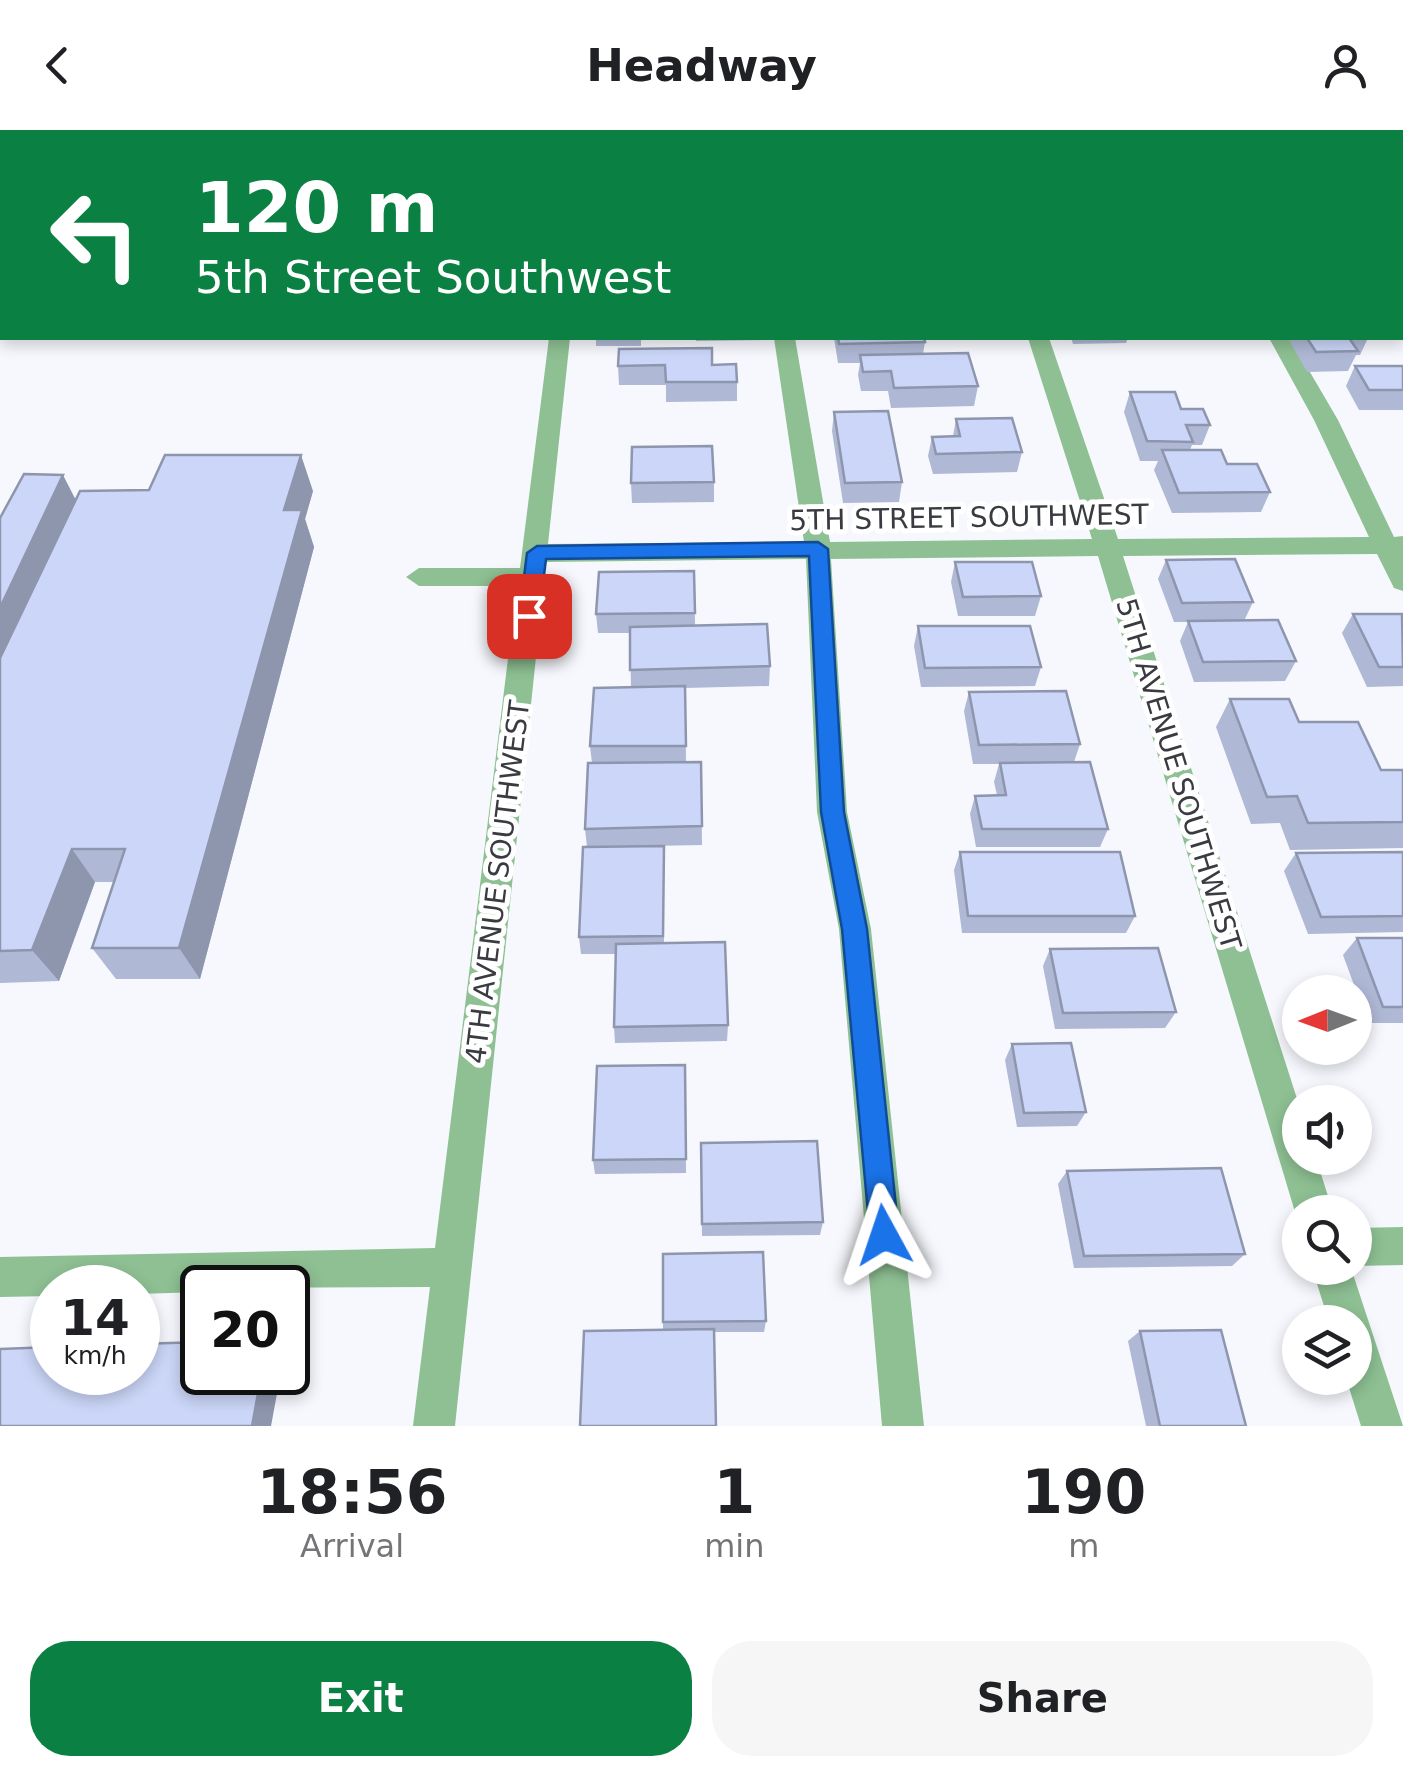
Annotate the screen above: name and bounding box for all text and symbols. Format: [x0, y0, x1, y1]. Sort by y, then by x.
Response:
icon: back [30, 38, 85, 93]
icon: person [1318, 38, 1373, 93]
text: Headway [586, 39, 817, 92]
text: 120 m [195, 167, 438, 249]
icon: left [30, 170, 160, 300]
text: 5th Street Southwest [195, 251, 672, 304]
street label: 5TH STREET SOUTHWEST [789, 498, 1150, 537]
pin [487, 574, 572, 659]
icon: arrive [502, 589, 557, 644]
street label: 5TH AVENUE SOUTHWEST [1109, 594, 1248, 955]
street label: 4TH AVENUE SOUTHWEST [459, 698, 536, 1066]
north arrow [1282, 975, 1372, 1065]
map controls [1282, 975, 1372, 1395]
button: sound [1282, 1085, 1372, 1175]
position arrow [832, 1183, 936, 1287]
button: search [1282, 1195, 1372, 1285]
speed limit sign: 20 [180, 1265, 310, 1395]
text: 14 [60, 1289, 130, 1347]
button: layers [1282, 1305, 1372, 1395]
text: km/h [63, 1341, 127, 1370]
text: 18:56 [257, 1457, 448, 1527]
text: 1 [713, 1457, 755, 1527]
text: 190 [1021, 1457, 1146, 1527]
text: Arrival [300, 1527, 404, 1565]
text: min [704, 1527, 765, 1565]
text: m [1068, 1527, 1099, 1565]
button: Exit [30, 1641, 692, 1756]
button: Share [712, 1641, 1373, 1756]

